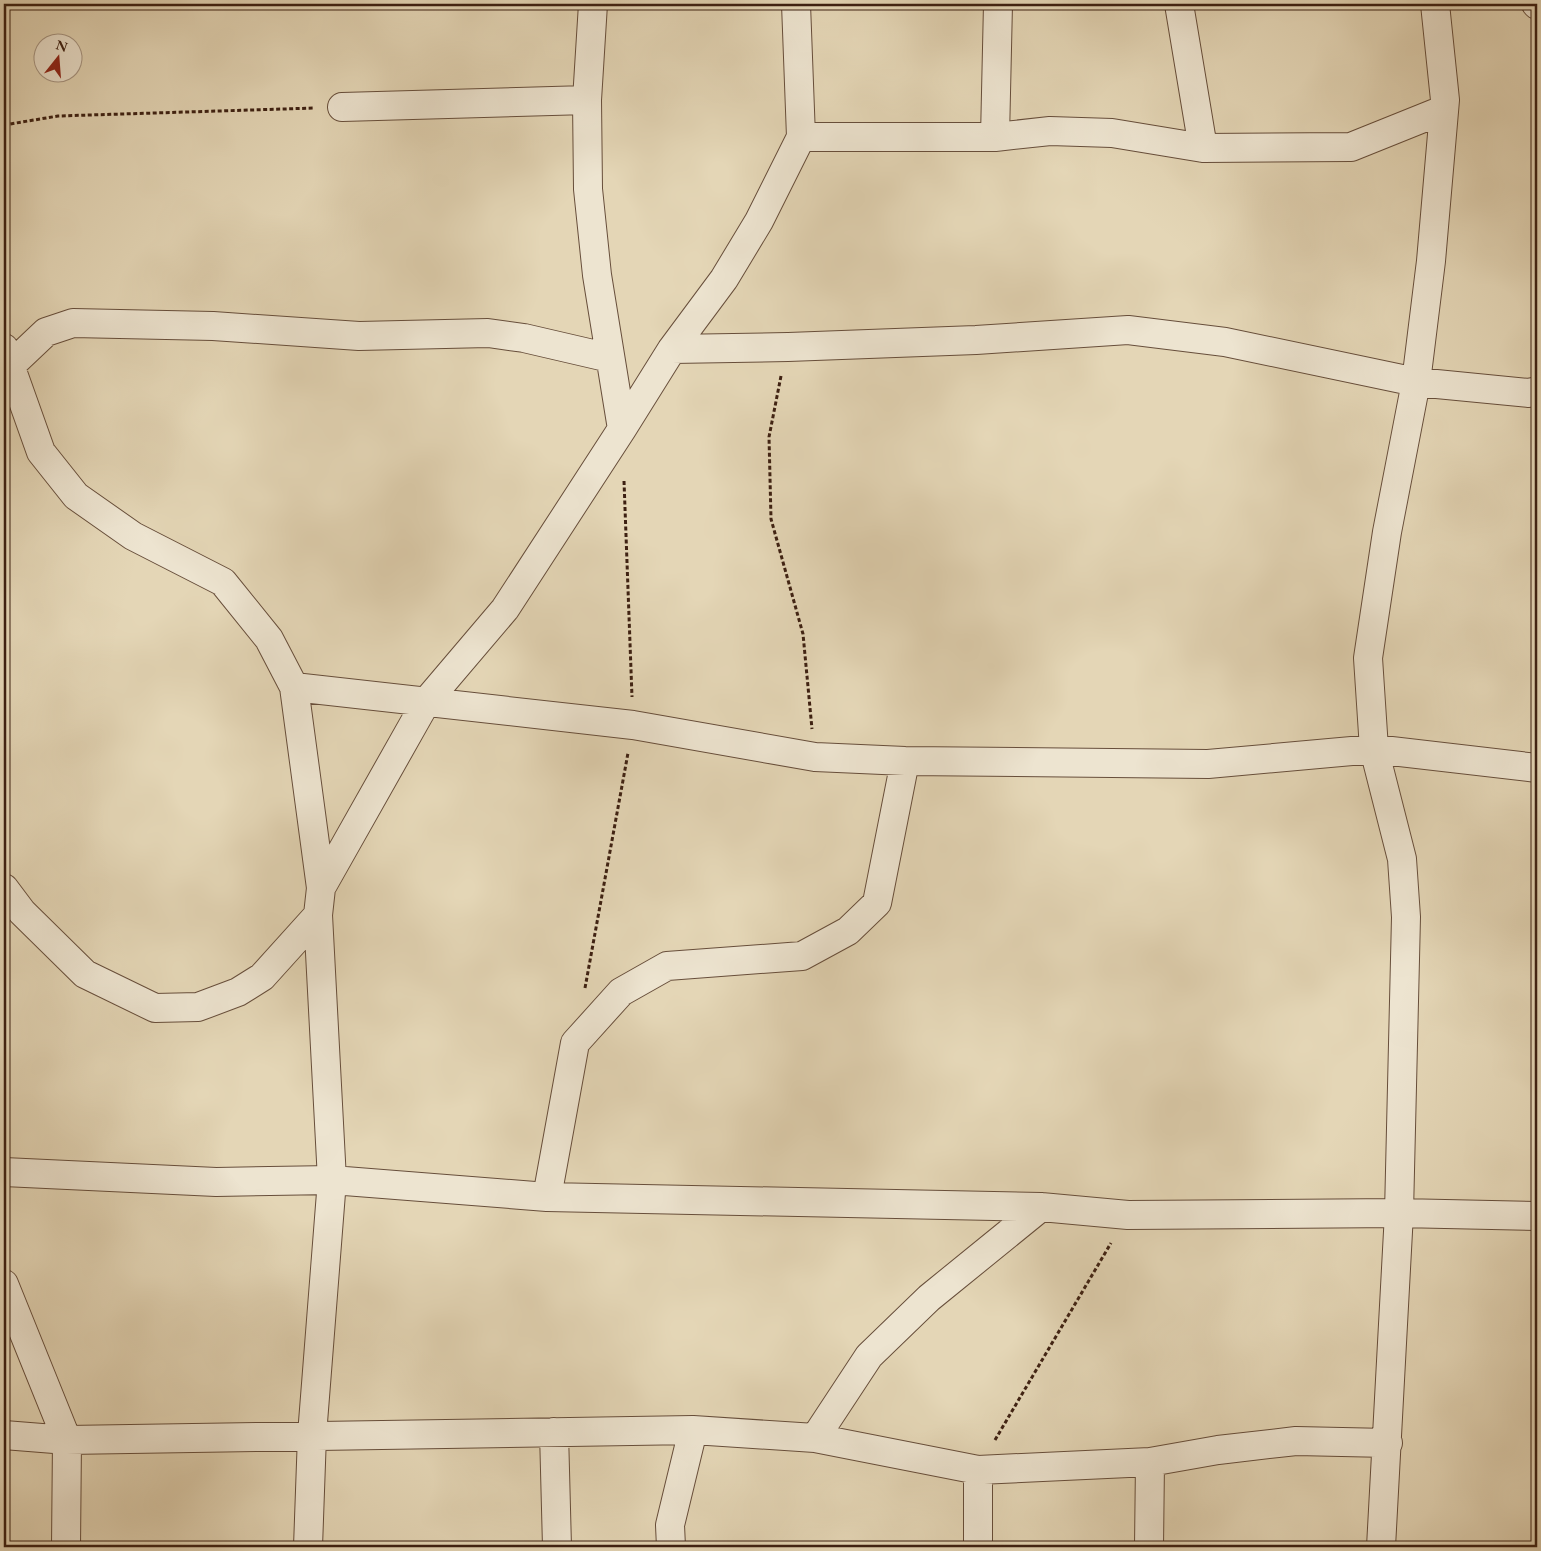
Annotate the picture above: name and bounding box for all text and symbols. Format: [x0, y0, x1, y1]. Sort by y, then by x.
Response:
north arrow [32, 32, 82, 82]
text: N [54, 35, 70, 56]

